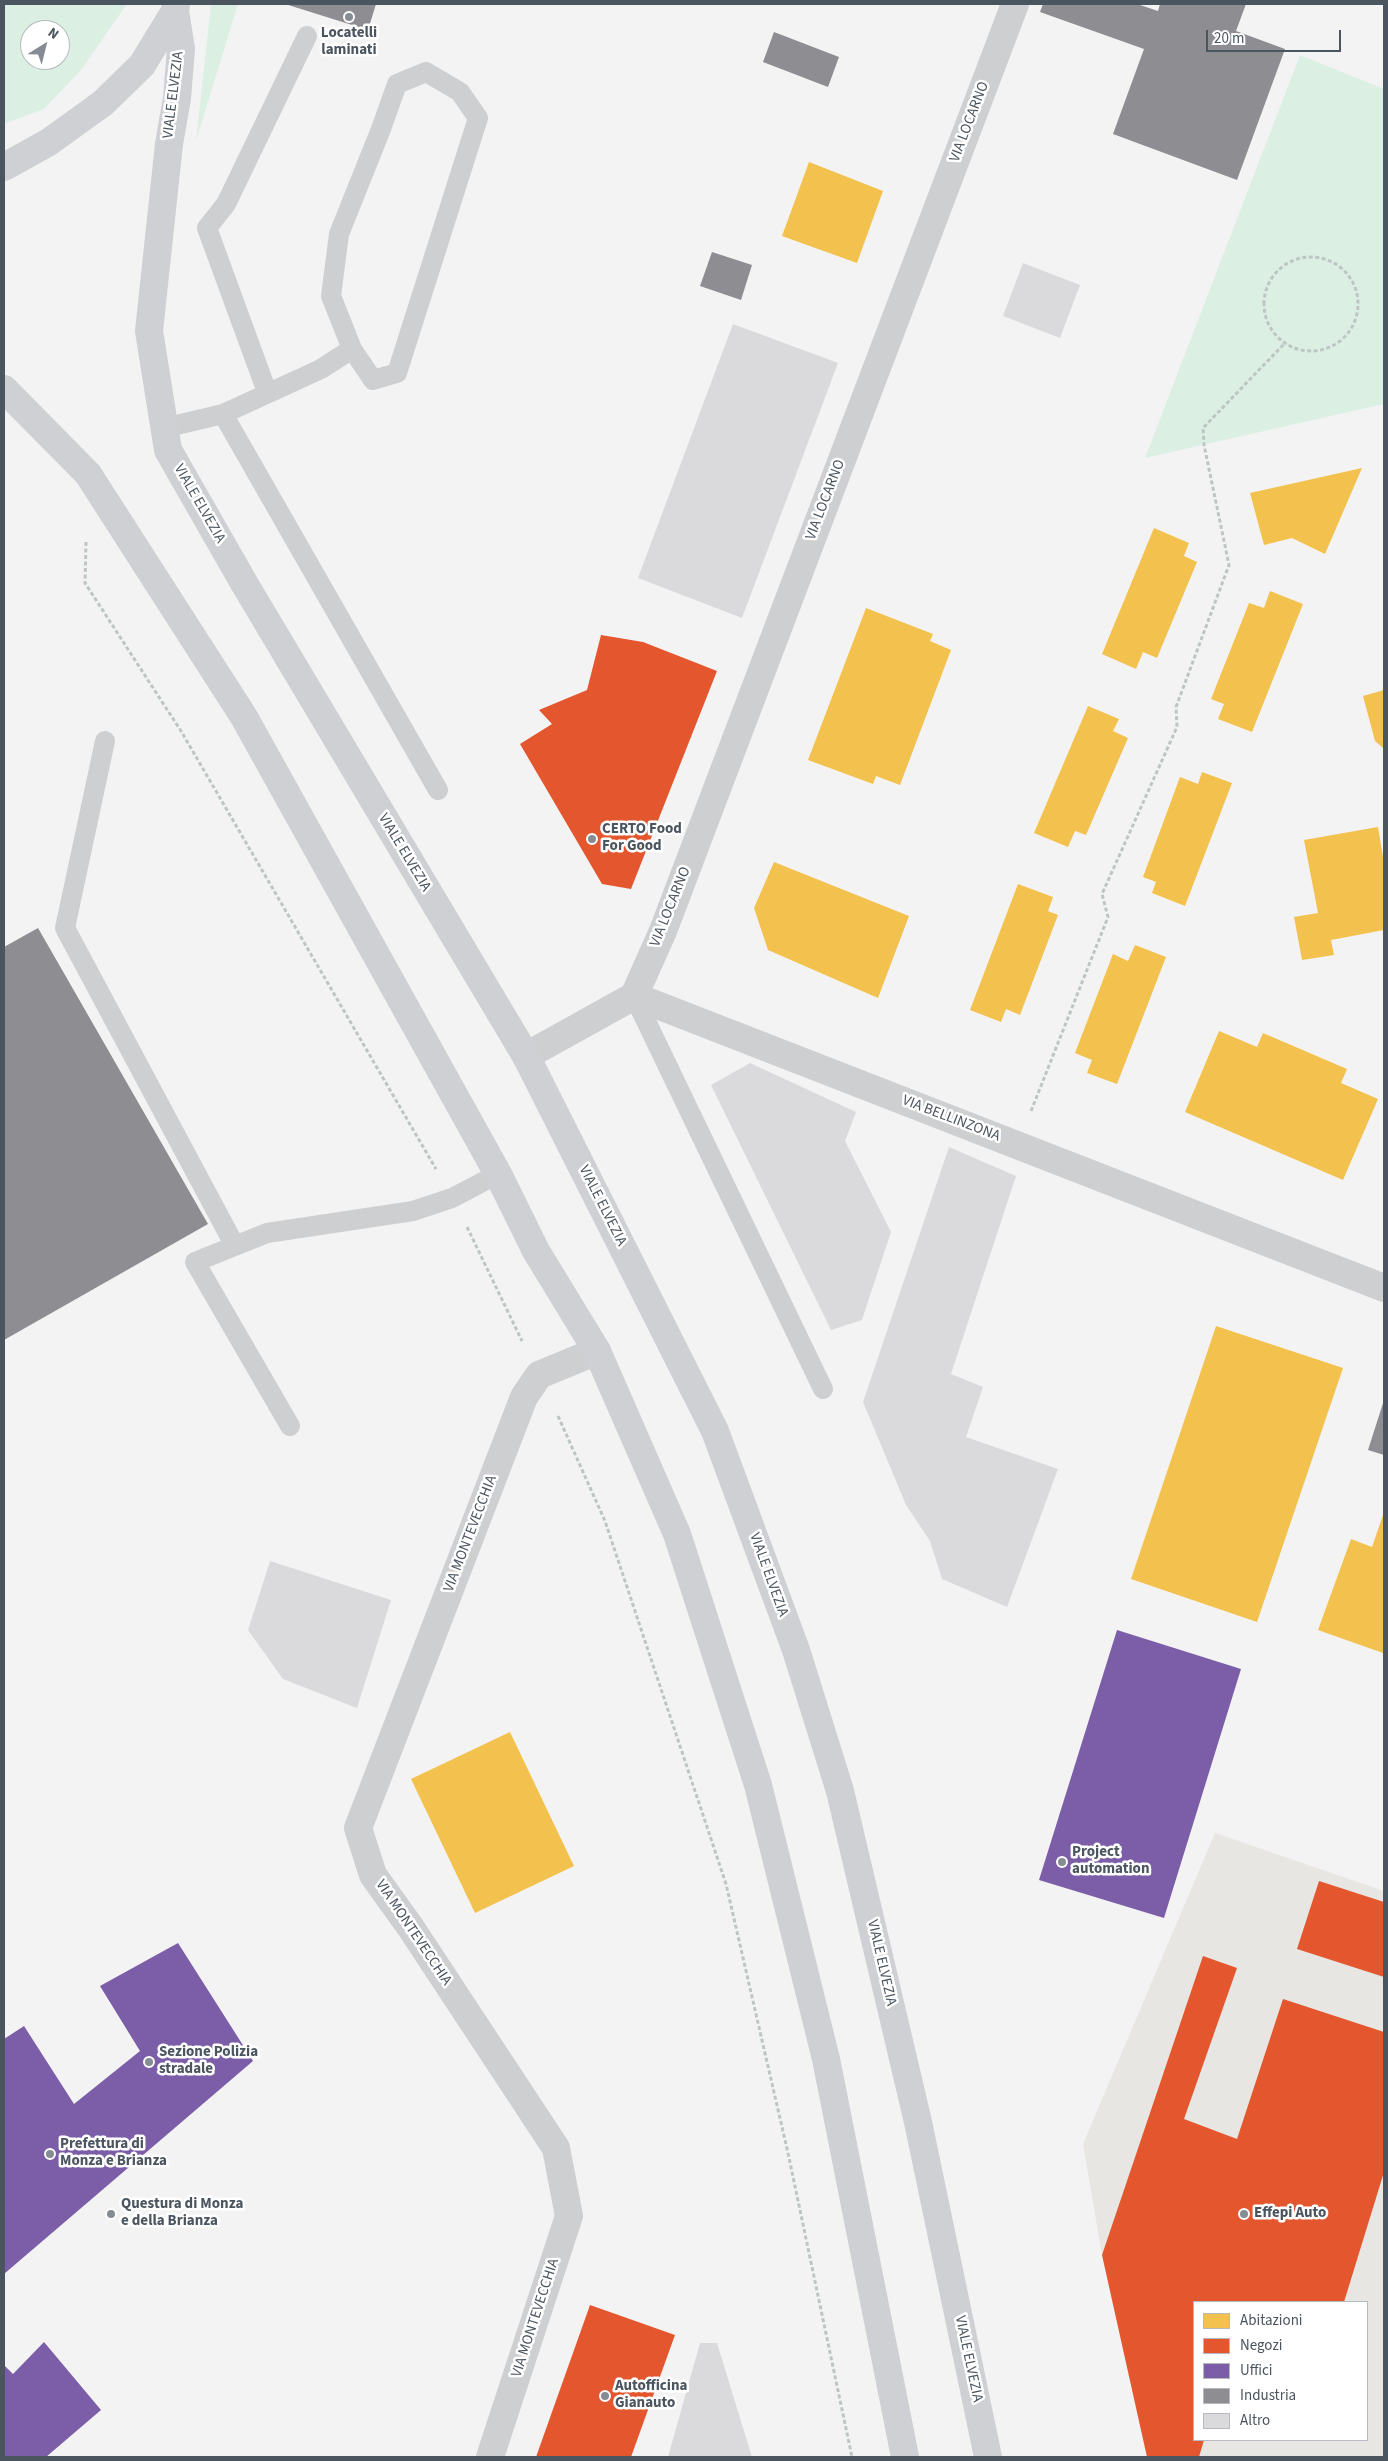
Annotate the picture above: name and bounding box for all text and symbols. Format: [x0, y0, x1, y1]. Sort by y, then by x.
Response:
marker: Locatelli laminati [343, 11, 355, 23]
north arrow [20, 20, 70, 70]
scale bar [1208, 20, 1343, 52]
text: N [44, 23, 63, 45]
place label: Locatelli laminati [321, 25, 377, 60]
text: 20 m [1214, 28, 1244, 49]
street label: VIALE ELVEZIA [160, 50, 188, 140]
street label: VIA LOCARNO [946, 79, 994, 165]
street label: VIA LOCARNO [802, 457, 850, 543]
street label: VIALE ELVEZIA [169, 461, 229, 547]
street label: VIALE ELVEZIA [374, 811, 434, 895]
place label: CERTO Food For Good [602, 821, 682, 856]
marker: CERTO Food For Good [586, 833, 598, 845]
street label: VIA LOCARNO [647, 864, 695, 950]
street label: VIA BELLINZONA [900, 1092, 1002, 1146]
street label: VIALE ELVEZIA [574, 1163, 630, 1249]
street label: VIA MONTEVECCHIA [440, 1473, 502, 1595]
street label: VIALE ELVEZIA [745, 1531, 791, 1619]
place label: Project automation [1072, 1844, 1149, 1879]
marker: Project automation [1056, 1856, 1068, 1868]
street label: VIA MONTEVECCHIA [371, 1877, 455, 1989]
street label: VIALE ELVEZIA [862, 1918, 900, 2008]
place label: Sezione Polizia stradale [159, 2044, 258, 2079]
marker: Sezione Polizia stradale [143, 2056, 155, 2068]
place label: Prefettura di Monza e Brianza [60, 2136, 167, 2171]
marker: Prefettura di Monza e Brianza [44, 2148, 56, 2160]
place label: Questura di Monza e della Brianza [121, 2196, 243, 2231]
place label: Effepi Auto [1254, 2205, 1326, 2223]
marker: Questura di Monza e della Brianza [105, 2208, 117, 2220]
marker: Effepi Auto [1238, 2208, 1250, 2220]
street label: VIA MONTEVECCHIA [508, 2256, 564, 2380]
legend [1193, 2301, 1368, 2441]
text: Abitazioni [1240, 2310, 1303, 2331]
street label: VIALE ELVEZIA [950, 2314, 986, 2404]
text: Negozi [1240, 2335, 1282, 2356]
text: Uffici [1240, 2360, 1273, 2381]
place label: Autofficina Gianauto [615, 2378, 687, 2413]
text: Industria [1240, 2385, 1296, 2406]
marker: Autofficina Gianauto [599, 2390, 611, 2402]
text: Altro [1240, 2410, 1270, 2431]

